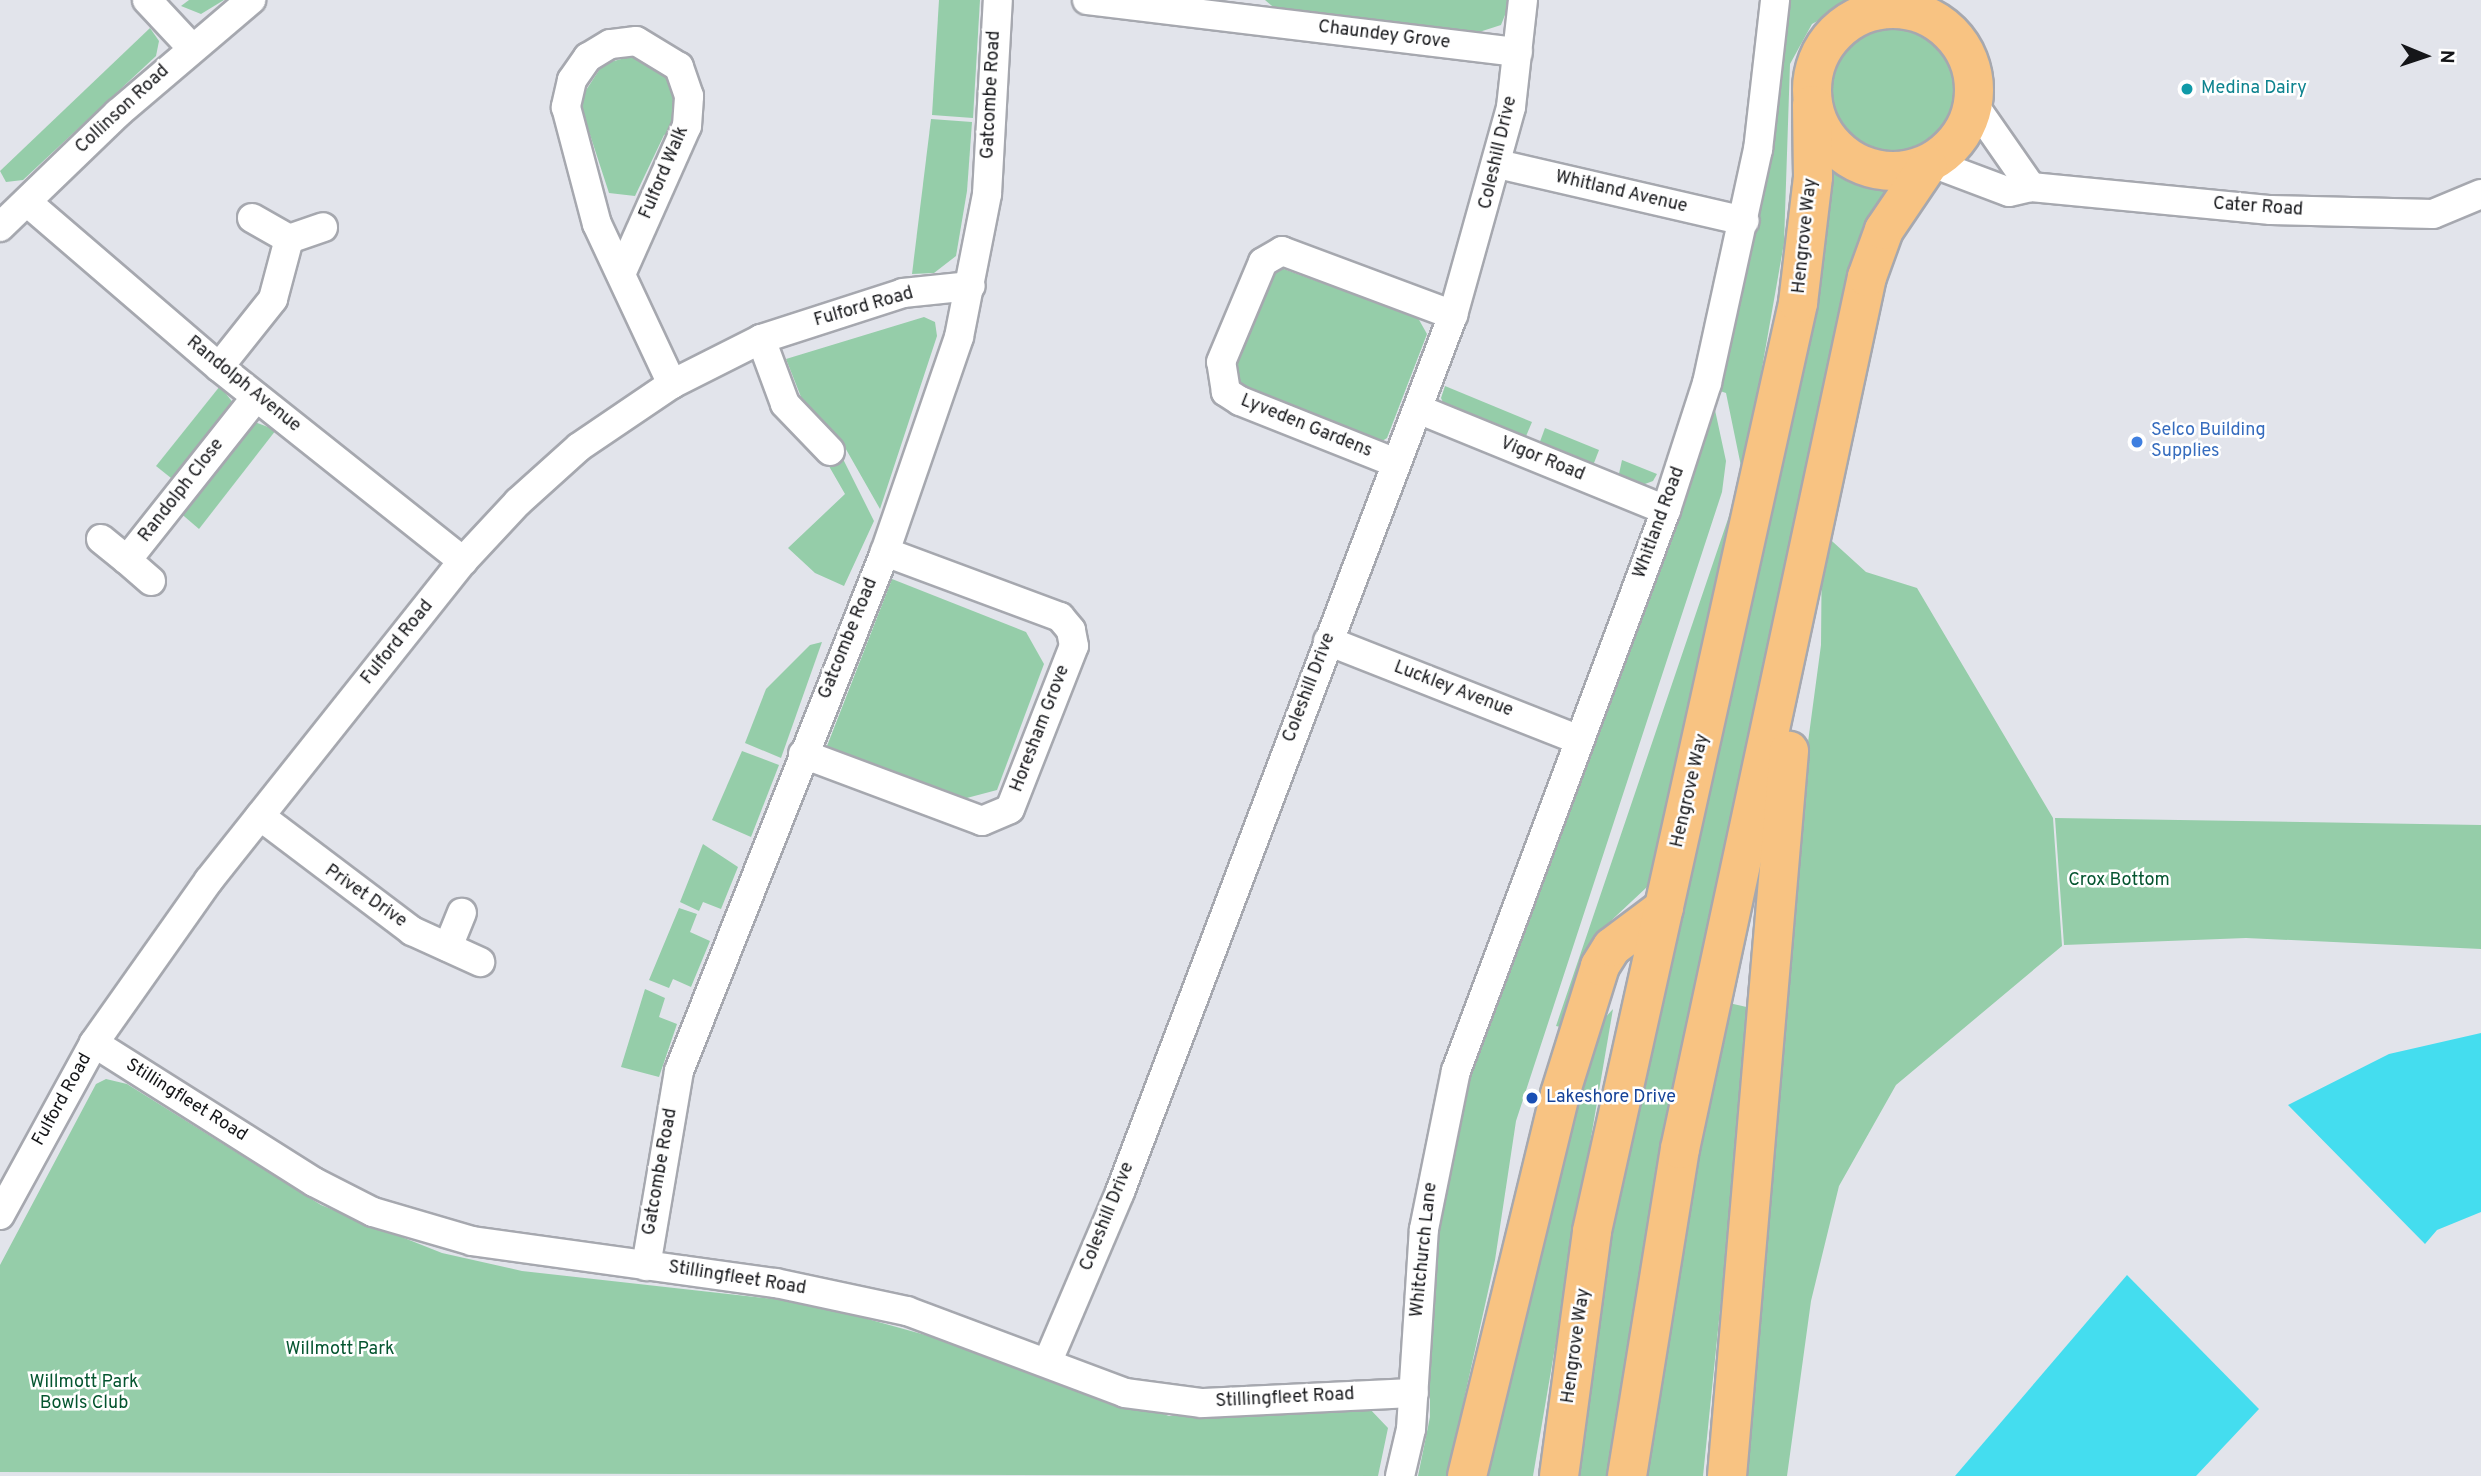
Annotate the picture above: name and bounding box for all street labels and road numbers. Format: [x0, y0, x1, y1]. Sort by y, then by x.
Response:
street label: Chaundey Grove [1317, 17, 1451, 55]
street label: Gatcombe Road [978, 30, 1006, 160]
street label: Collinson Road [72, 61, 174, 159]
street label: Coleshill Drive [1475, 94, 1523, 212]
street label: Fulford Walk [636, 123, 694, 223]
street label: Whitland Avenue [1553, 167, 1689, 219]
street label: Hengrove Way [1789, 177, 1823, 295]
street label: Cater Road [2212, 194, 2304, 222]
street label: Fulford Road [812, 284, 916, 332]
street label: Randolph Avenue [181, 332, 305, 438]
street label: Lyveden Gardens [1237, 391, 1375, 463]
street label: Vigor Road [1497, 433, 1587, 487]
street label: Randolph Close [135, 435, 229, 547]
street label: Whitland Road [1630, 464, 1690, 582]
street label: Gatcombe Road [815, 575, 883, 703]
street label: Fulford Road [357, 596, 439, 690]
street label: Coleshill Drive [1279, 630, 1341, 746]
street label: Luckley Avenue [1390, 657, 1516, 723]
street label: Horesham Grove [1007, 662, 1075, 796]
street label: Hengrove Way [1667, 732, 1715, 850]
street label: Privet Drive [320, 861, 410, 933]
street label: Fulford Road [29, 1050, 97, 1150]
street label: Stillingfleet Road [121, 1055, 251, 1147]
street label: Gatcombe Road [639, 1107, 683, 1237]
street label: Coleshill Drive [1076, 1159, 1140, 1275]
street label: Whitchurch Lane [1407, 1181, 1443, 1319]
street label: Stillingfleet Road [667, 1257, 807, 1301]
street label: Hengrove Way [1558, 1287, 1596, 1405]
street label: Stillingfleet Road [1215, 1385, 1355, 1413]

